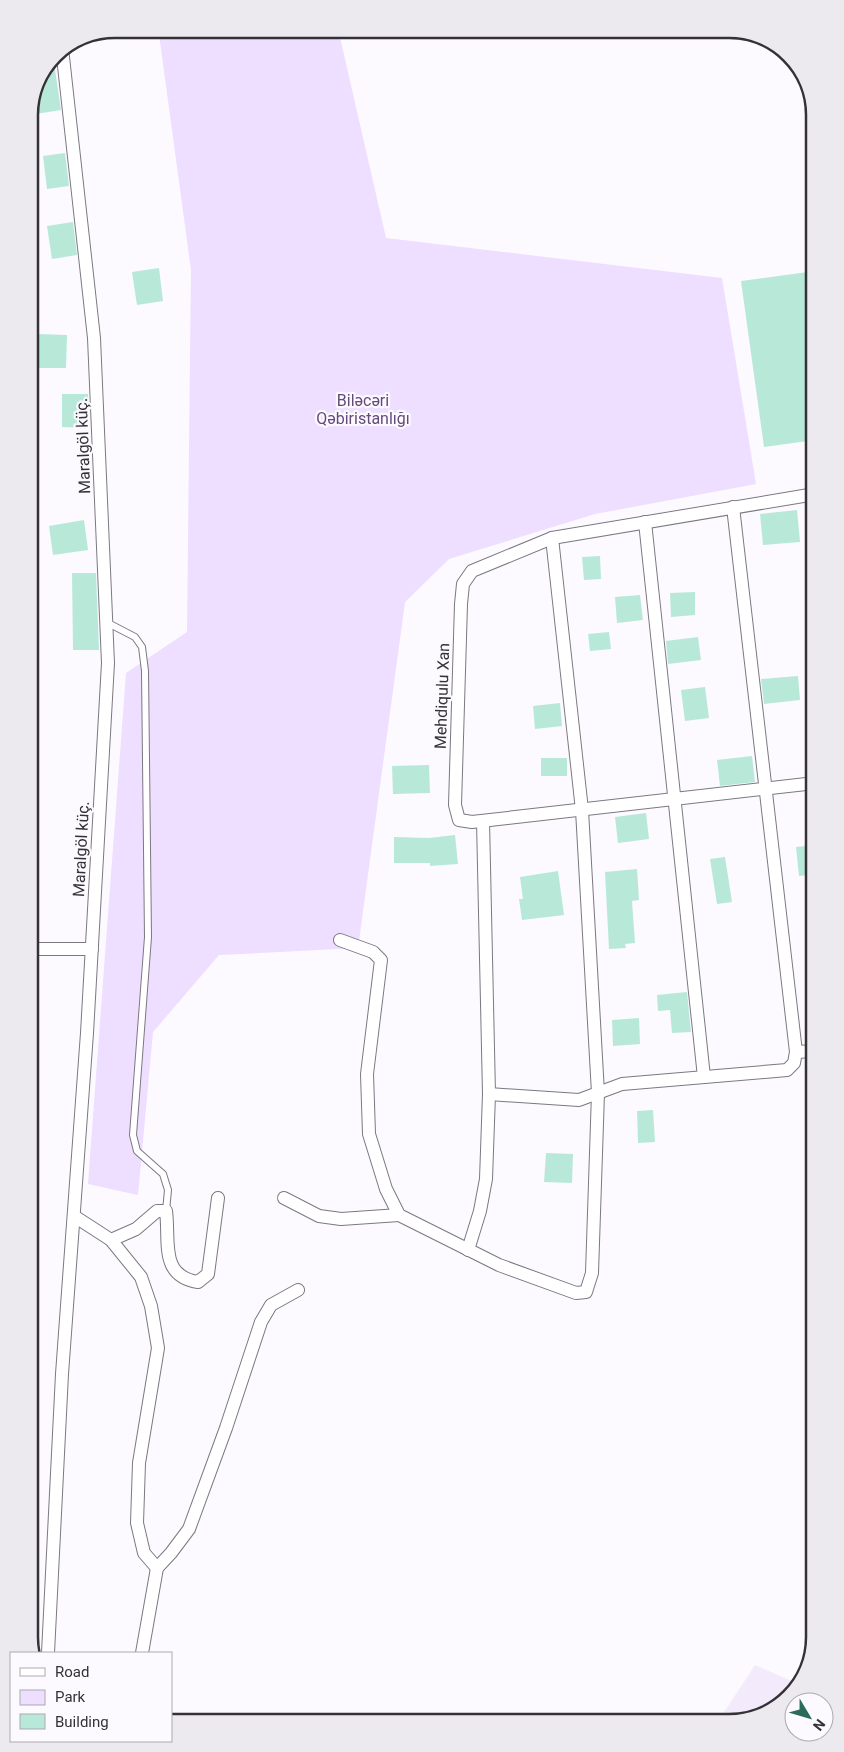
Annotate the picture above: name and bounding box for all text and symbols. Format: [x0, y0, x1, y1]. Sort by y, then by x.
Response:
park label: Biləcəri Qəbiristanlığı [316, 391, 410, 428]
street label: Maralgöl küç. [72, 398, 94, 494]
street label: Mehdiqulu Xan [431, 643, 453, 749]
street label: Maralgöl küç. [69, 801, 93, 897]
legend [10, 1652, 172, 1742]
text: Road [55, 1663, 89, 1681]
text: Park [55, 1688, 86, 1706]
north arrow [784, 1692, 834, 1742]
text: Building [55, 1713, 109, 1731]
text: N [810, 1716, 829, 1734]

